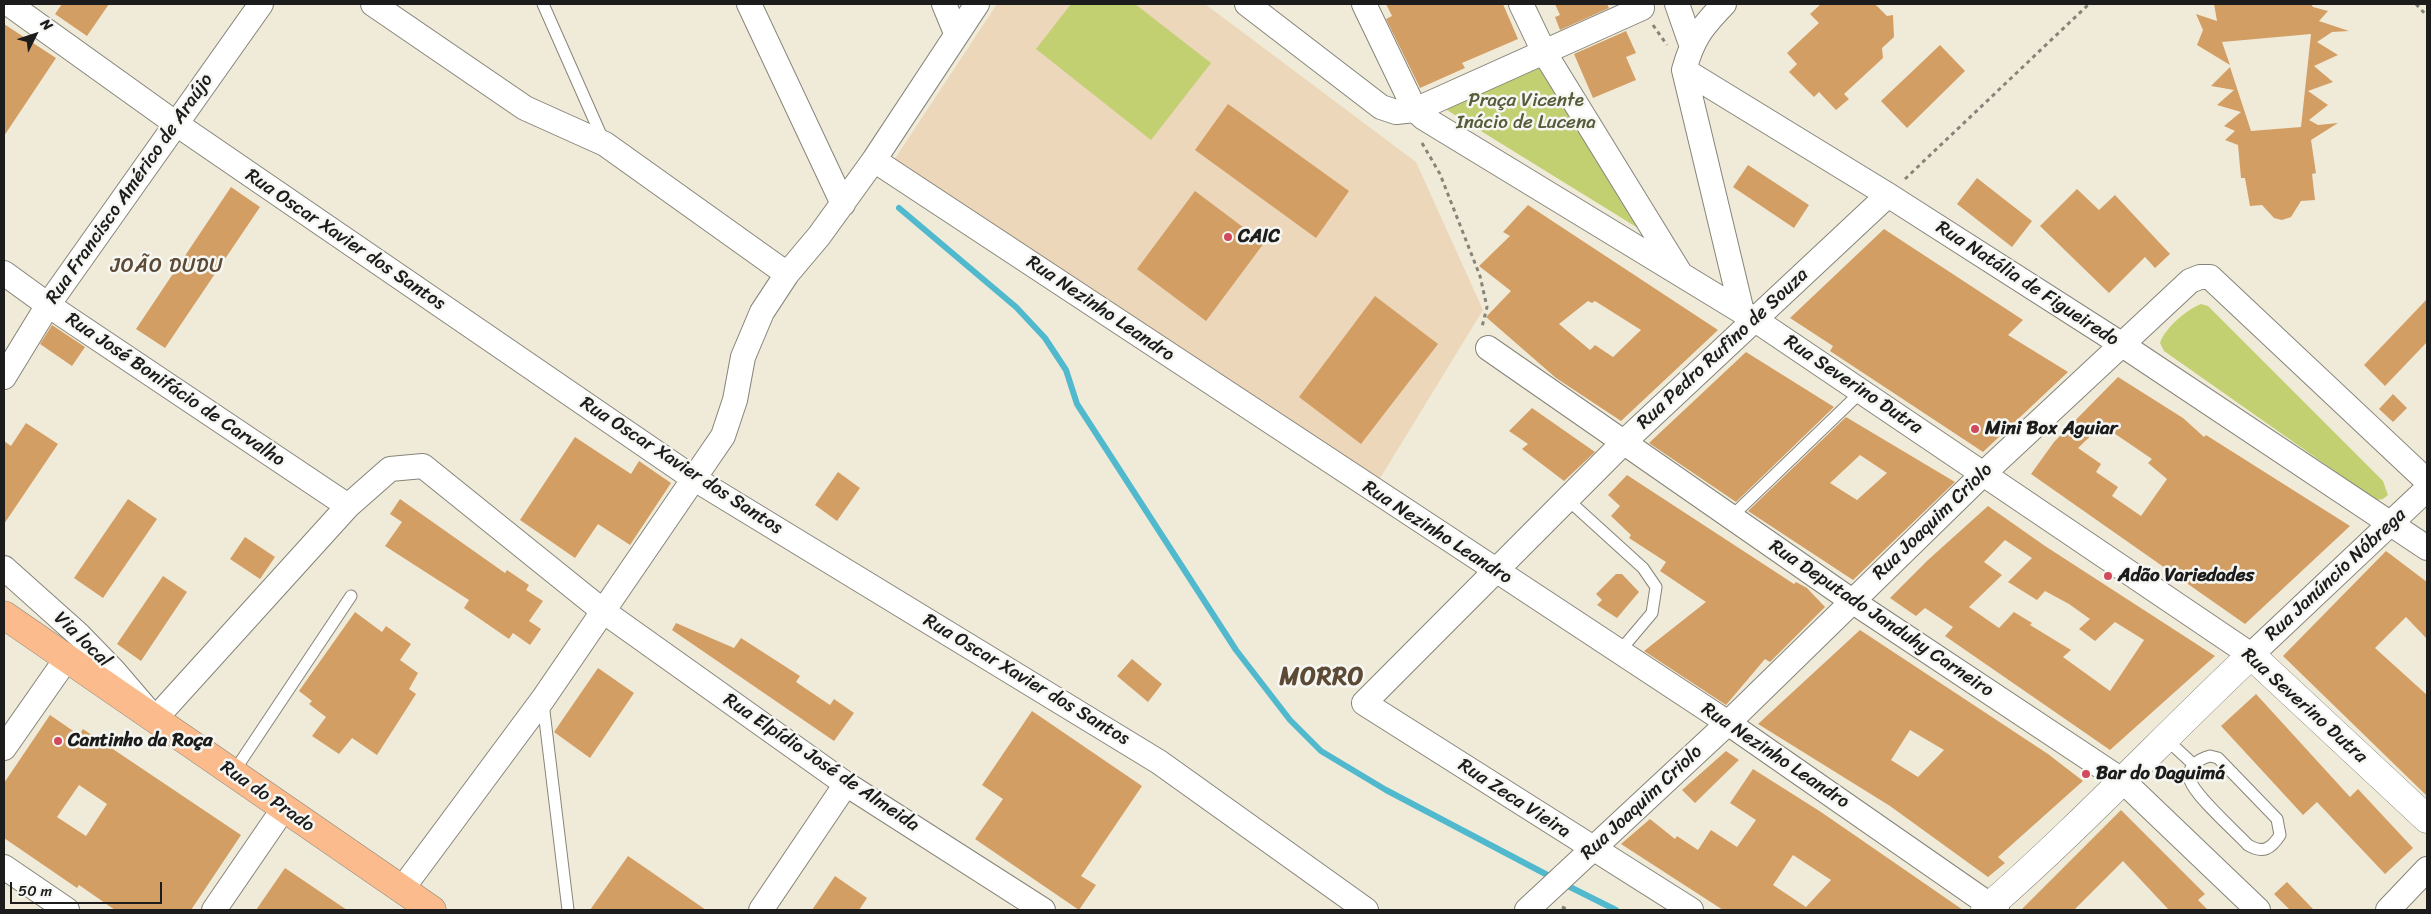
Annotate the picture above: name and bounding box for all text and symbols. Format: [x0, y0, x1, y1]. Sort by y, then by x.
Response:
north arrow [10, 10, 60, 60]
text: N [34, 13, 59, 37]
street label: Rua Francisco Américo de Araújo [42, 69, 218, 309]
park label: Praça Vicente Inácio de Lucena [1456, 90, 1596, 134]
street label: Rua Oscar Xavier dos Santos [241, 164, 449, 316]
street label: Rua Natália de Figueiredo [1931, 216, 2123, 352]
place label: CAIC [1238, 226, 1280, 248]
marker: CAIC [1222, 231, 1234, 243]
street label: Rua Nezinho Leandro [1022, 251, 1178, 367]
district label: JOÃO DUDU [109, 255, 225, 279]
street label: Rua Pedro Rufino de Souza [1633, 264, 1813, 434]
street label: Rua José Bonifácio de Carvalho [61, 308, 289, 472]
street label: Rua Severino Dutra [1780, 330, 1926, 440]
street label: Rua Oscar Xavier dos Santos [576, 392, 786, 540]
place label: Mini Box Aguiar [1985, 418, 2117, 440]
marker: Mini Box Aguiar [1969, 423, 1981, 435]
street label: Rua Joaquim Criolo [1868, 459, 1998, 585]
street label: Rua Nezinho Leandro [1358, 476, 1516, 590]
street label: Rua Janúncio Nóbrega [2261, 504, 2411, 646]
street label: Rua Deputado Janduhy Carneiro [1765, 535, 1997, 703]
place label: Adão Variedades [2118, 565, 2254, 587]
marker: Adão Variedades [2102, 570, 2114, 582]
street label: Via local [49, 607, 115, 673]
street label: Rua Oscar Xavier dos Santos [919, 609, 1133, 751]
street label: Rua Severino Dutra [2236, 643, 2372, 769]
district label: MORRO [1279, 664, 1365, 692]
street label: Rua Elpídio José de Almeida [719, 689, 923, 837]
street label: Rua Nezinho Leandro [1697, 698, 1853, 814]
place label: Cantinho da Roça [68, 730, 212, 752]
marker: Cantinho da Roça [52, 735, 64, 747]
street label: Rua Joaquim Criolo [1576, 741, 1708, 865]
street label: Rua Zeca Vieira [1454, 754, 1574, 844]
street label: Rua do Prado [216, 756, 318, 838]
place label: Bar do Daguimá [2096, 763, 2225, 785]
marker: Bar do Daguimá [2080, 768, 2092, 780]
scale bar [12, 872, 165, 904]
text: 50 m [18, 878, 52, 904]

